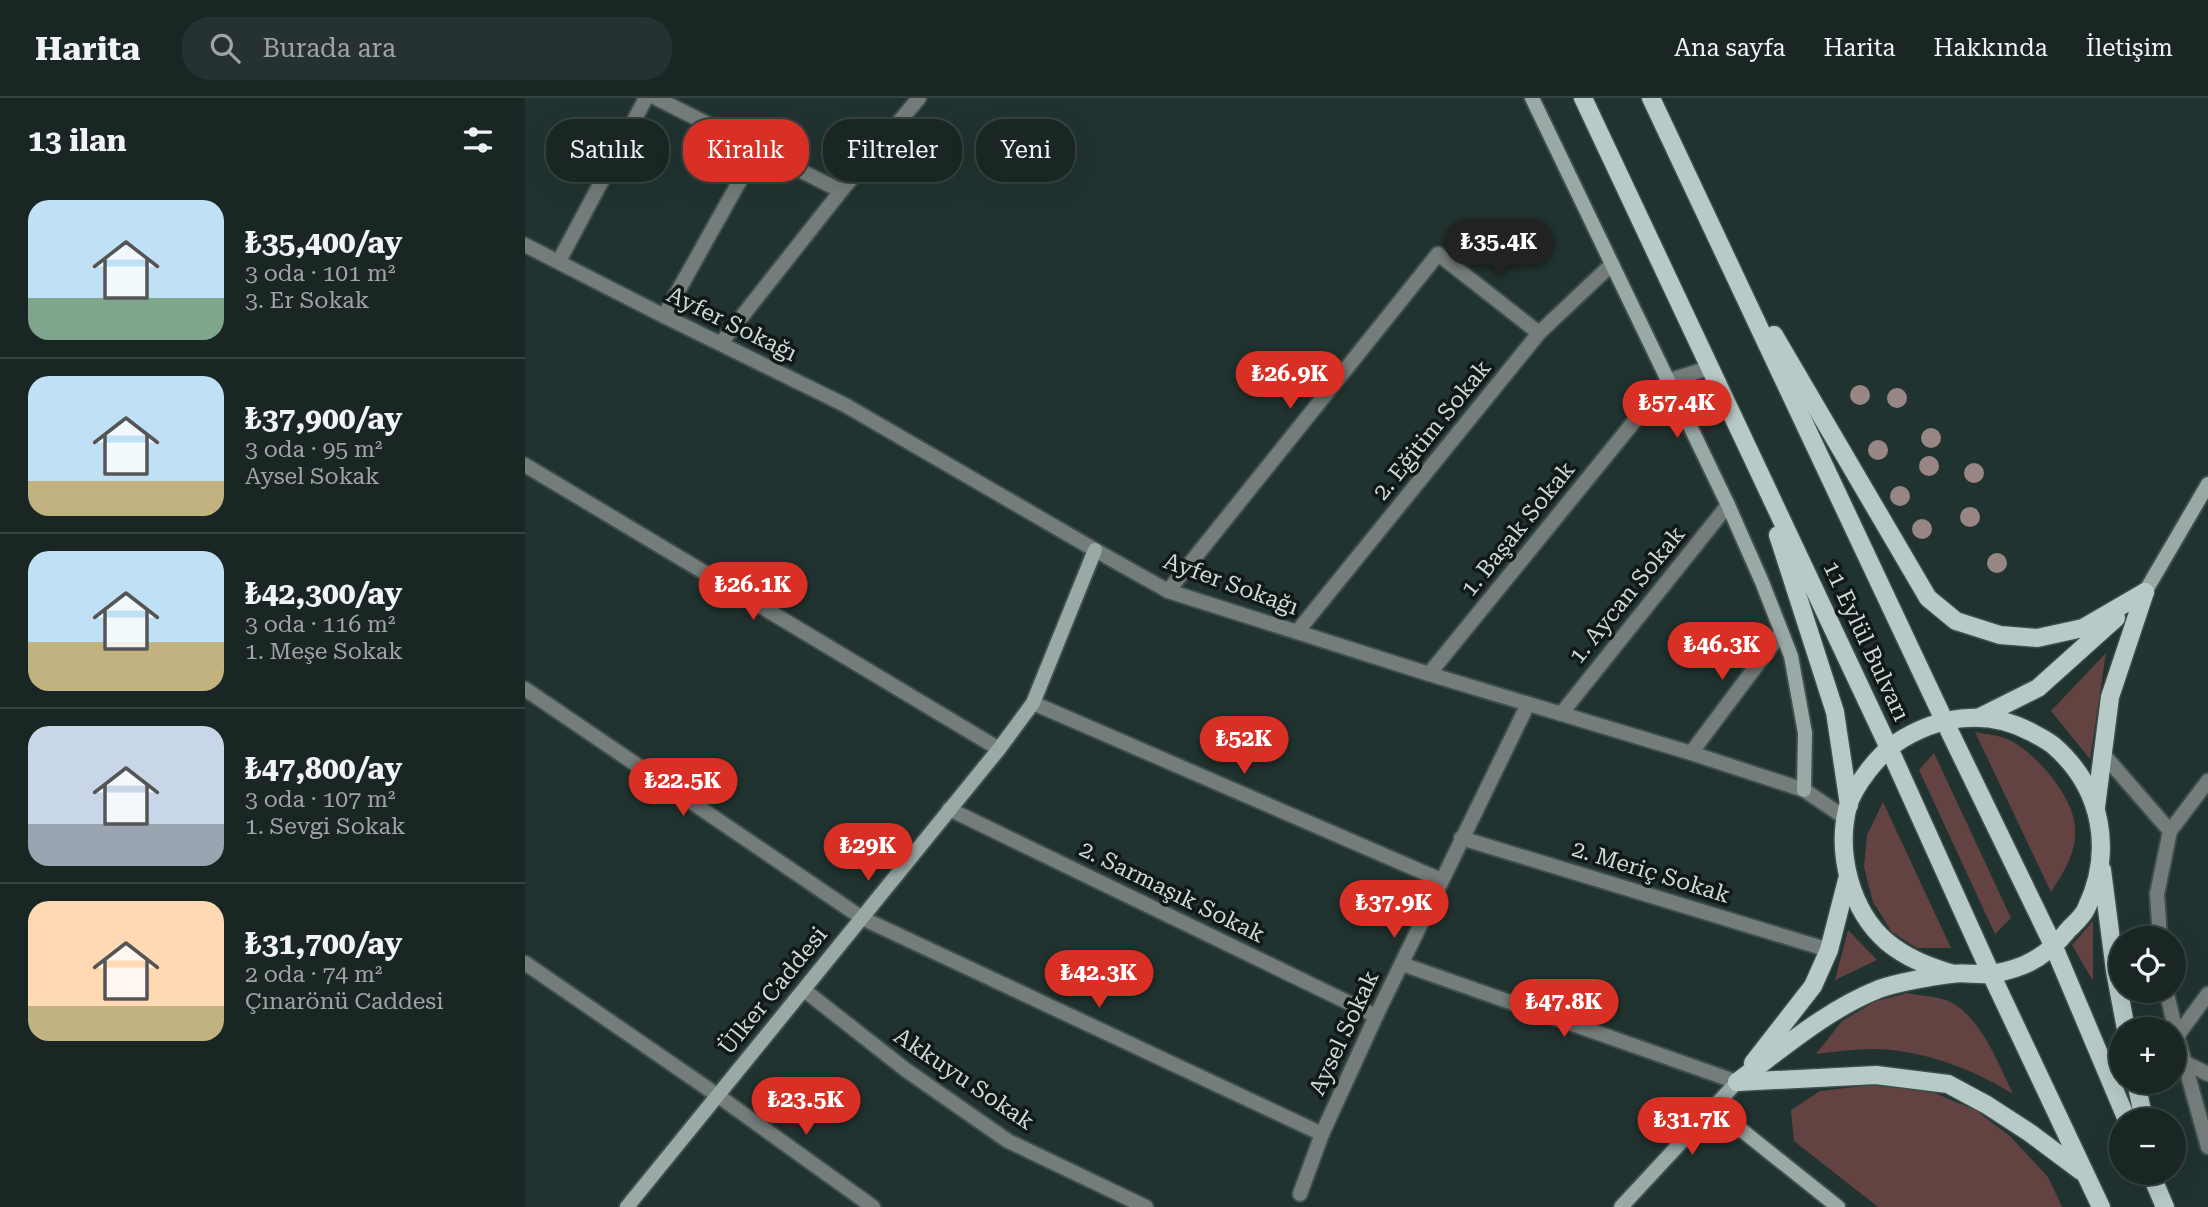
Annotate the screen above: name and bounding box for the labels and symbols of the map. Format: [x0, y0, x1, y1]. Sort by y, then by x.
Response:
pin: ₺35.4K [1442, 220, 1556, 279]
street label: Ayfer Sokağı [663, 281, 801, 367]
pin: ₺26.9K [1233, 352, 1347, 411]
street label: 2. Eğitim Sokak [1367, 354, 1497, 505]
pin: ₺57.4K [1620, 380, 1734, 440]
street label: 1. Başak Sokak [1455, 456, 1581, 602]
street label: 1. Aycan Sokak [1563, 521, 1691, 669]
street label: Ayfer Sokağı [1160, 547, 1302, 621]
street label: 11 Eylül Bulvarı [1817, 557, 1915, 725]
pin: ₺26.1K [696, 562, 810, 622]
pin: ₺46.3K [1665, 622, 1779, 682]
pin: ₺52K [1203, 716, 1285, 776]
pin: ₺22.5K [626, 758, 740, 818]
pin: ₺29K [827, 824, 909, 883]
street label: 2. Sarmaşık Sokak [1075, 835, 1269, 949]
street label: 2. Meriç Sokak [1569, 835, 1734, 909]
pin: ₺37.9K [1337, 880, 1451, 940]
street label: Ülker Caddesi [713, 922, 833, 1060]
pin: ₺42.3K [1042, 950, 1156, 1010]
street label: Aysel Sokak [1303, 966, 1385, 1100]
pin: ₺47.8K [1507, 979, 1621, 1039]
street label: Akkuyu Sokak [889, 1022, 1039, 1136]
pin: ₺23.5K [749, 1077, 863, 1137]
pin: ₺31.7K [1635, 1098, 1749, 1157]

